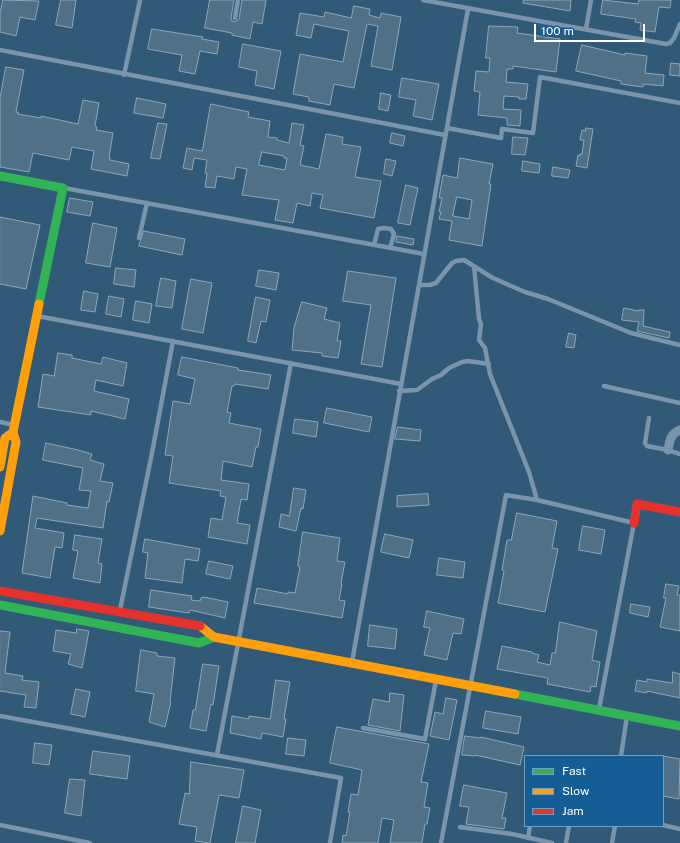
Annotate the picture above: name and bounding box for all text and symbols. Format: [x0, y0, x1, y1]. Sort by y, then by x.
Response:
scale bar [536, 16, 647, 42]
text: 100 m [541, 24, 574, 38]
legend [524, 755, 664, 827]
text: Fast [562, 764, 586, 778]
text: Slow [562, 784, 589, 798]
text: Jam [562, 804, 584, 818]

